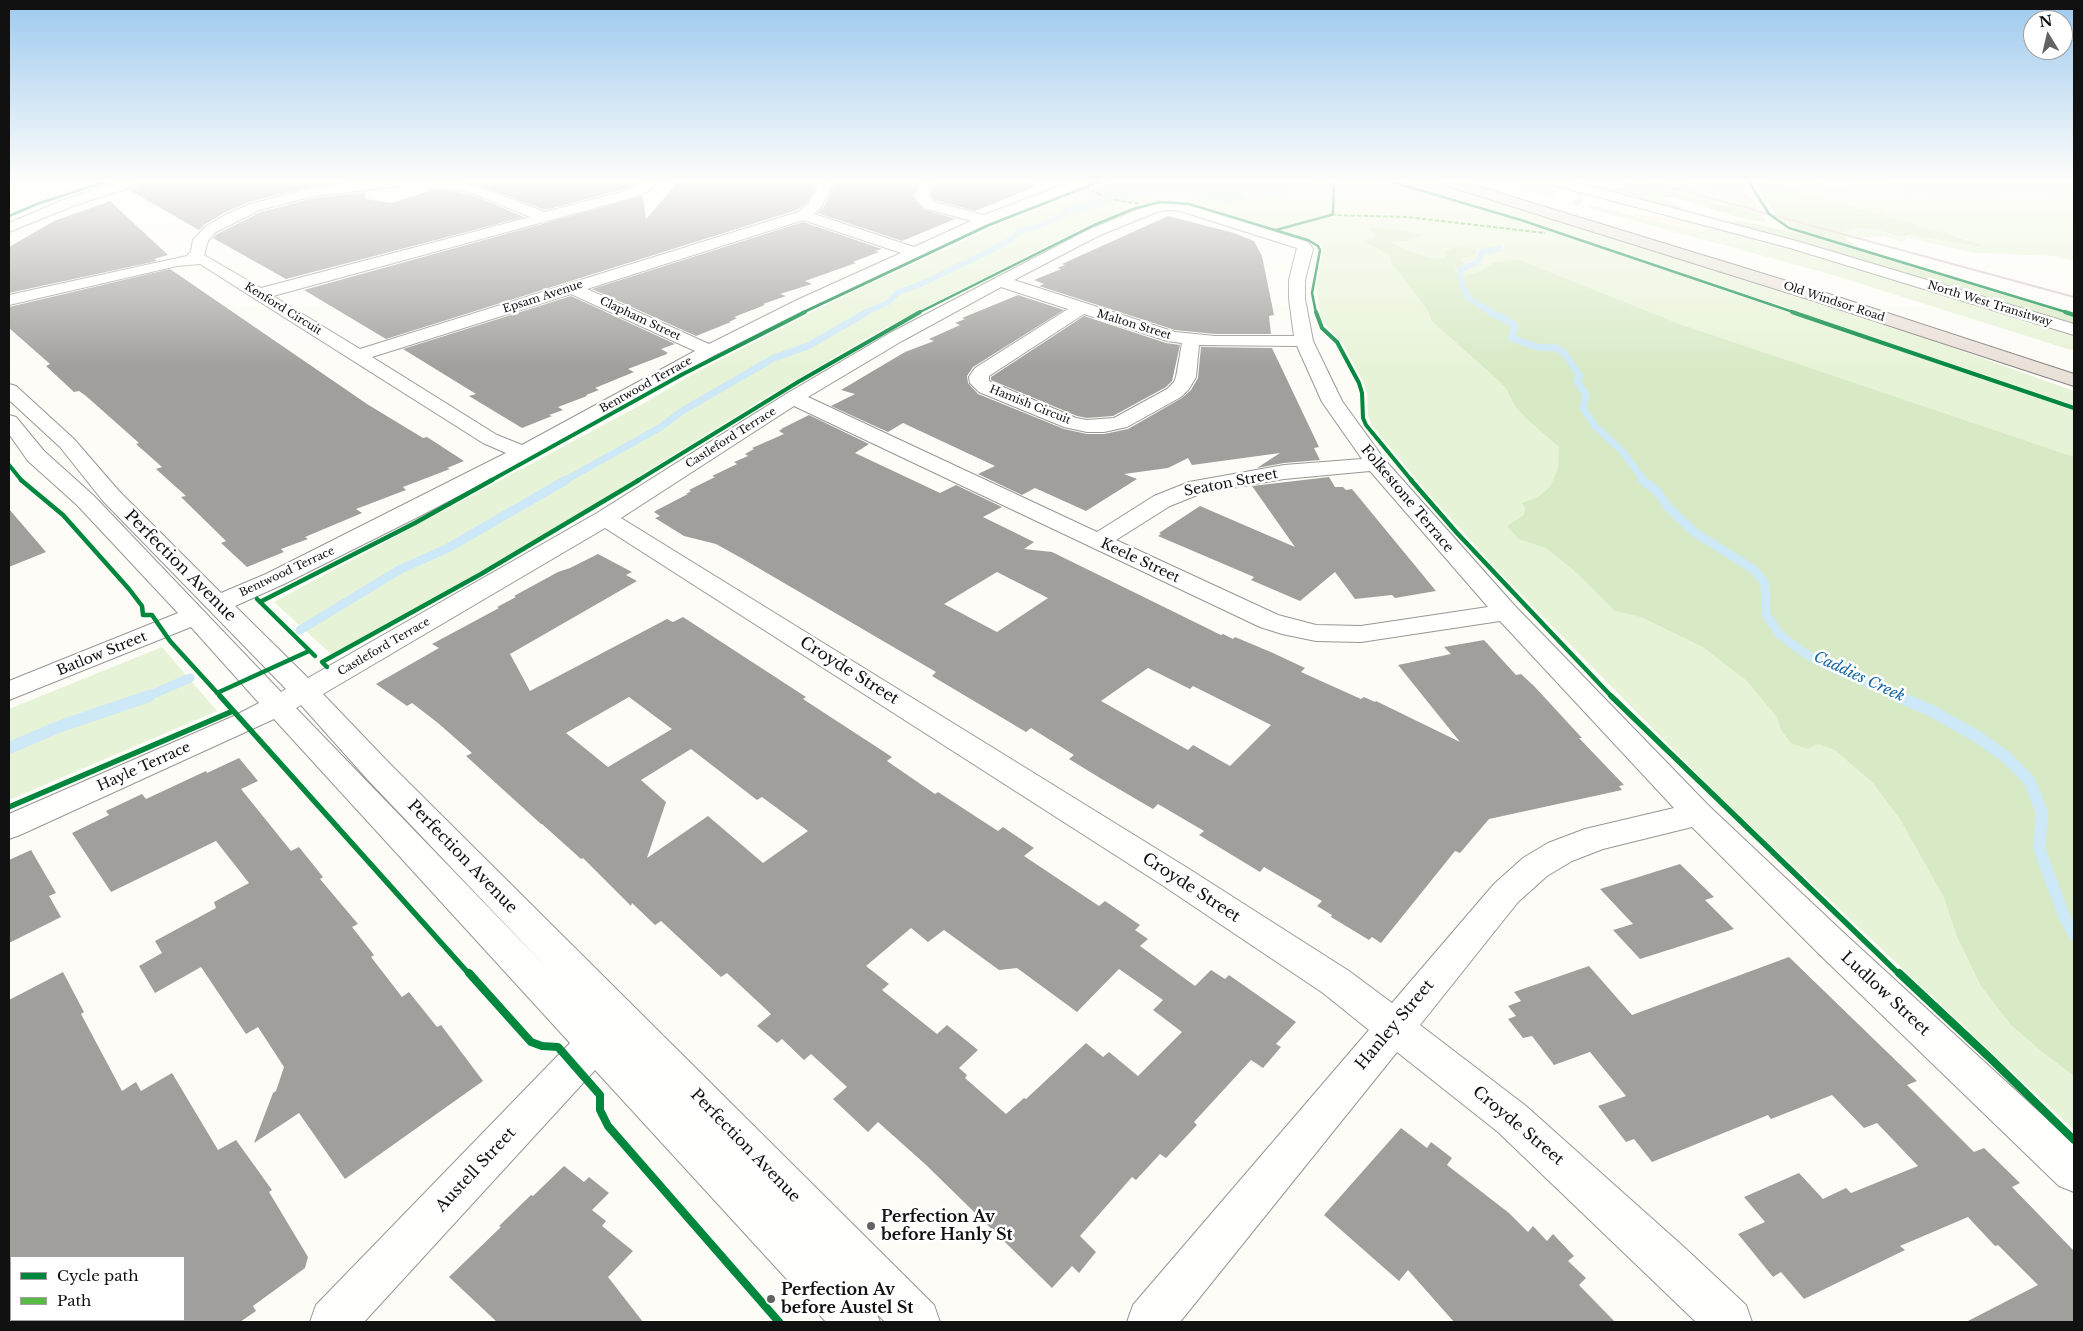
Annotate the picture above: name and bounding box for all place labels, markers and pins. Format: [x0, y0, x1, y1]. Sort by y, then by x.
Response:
place label: Perfection Av before Hanly St [881, 1207, 1013, 1245]
marker: Perfection Av before Hanly St [865, 1220, 877, 1232]
place label: Perfection Av before Austel St [781, 1280, 913, 1318]
marker: Perfection Av before Austel St [765, 1293, 777, 1305]

